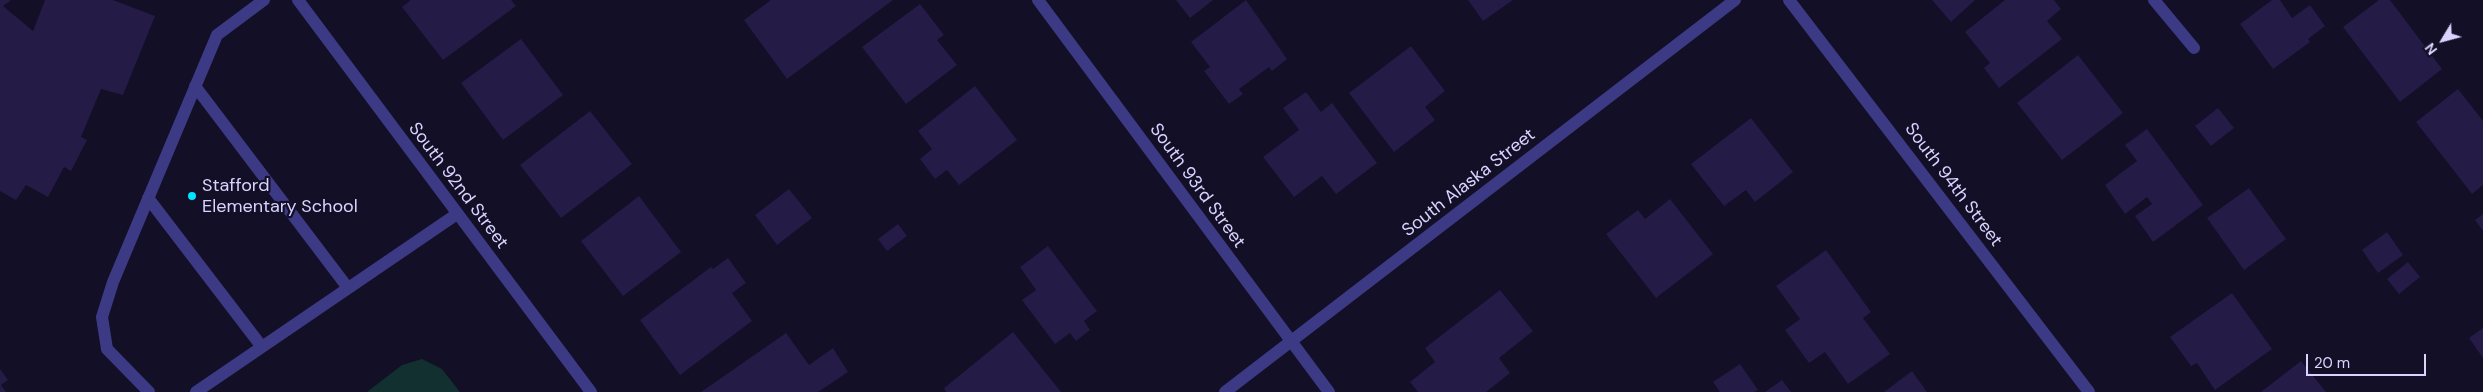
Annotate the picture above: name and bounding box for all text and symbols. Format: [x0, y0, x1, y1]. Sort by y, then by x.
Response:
north arrow [2418, 15, 2468, 65]
text: N [2421, 40, 2441, 59]
street label: South 92nd Street [404, 119, 512, 253]
street label: South 94th Street [1900, 119, 2006, 251]
street label: South 93rd Street [1145, 120, 1249, 252]
street label: South Alaska Street [1398, 124, 1540, 242]
place label: Stafford Elementary School [202, 175, 358, 218]
marker: Stafford Elementary School [186, 190, 198, 202]
scale bar [2308, 344, 2428, 376]
text: 20 m [2314, 353, 2350, 373]

